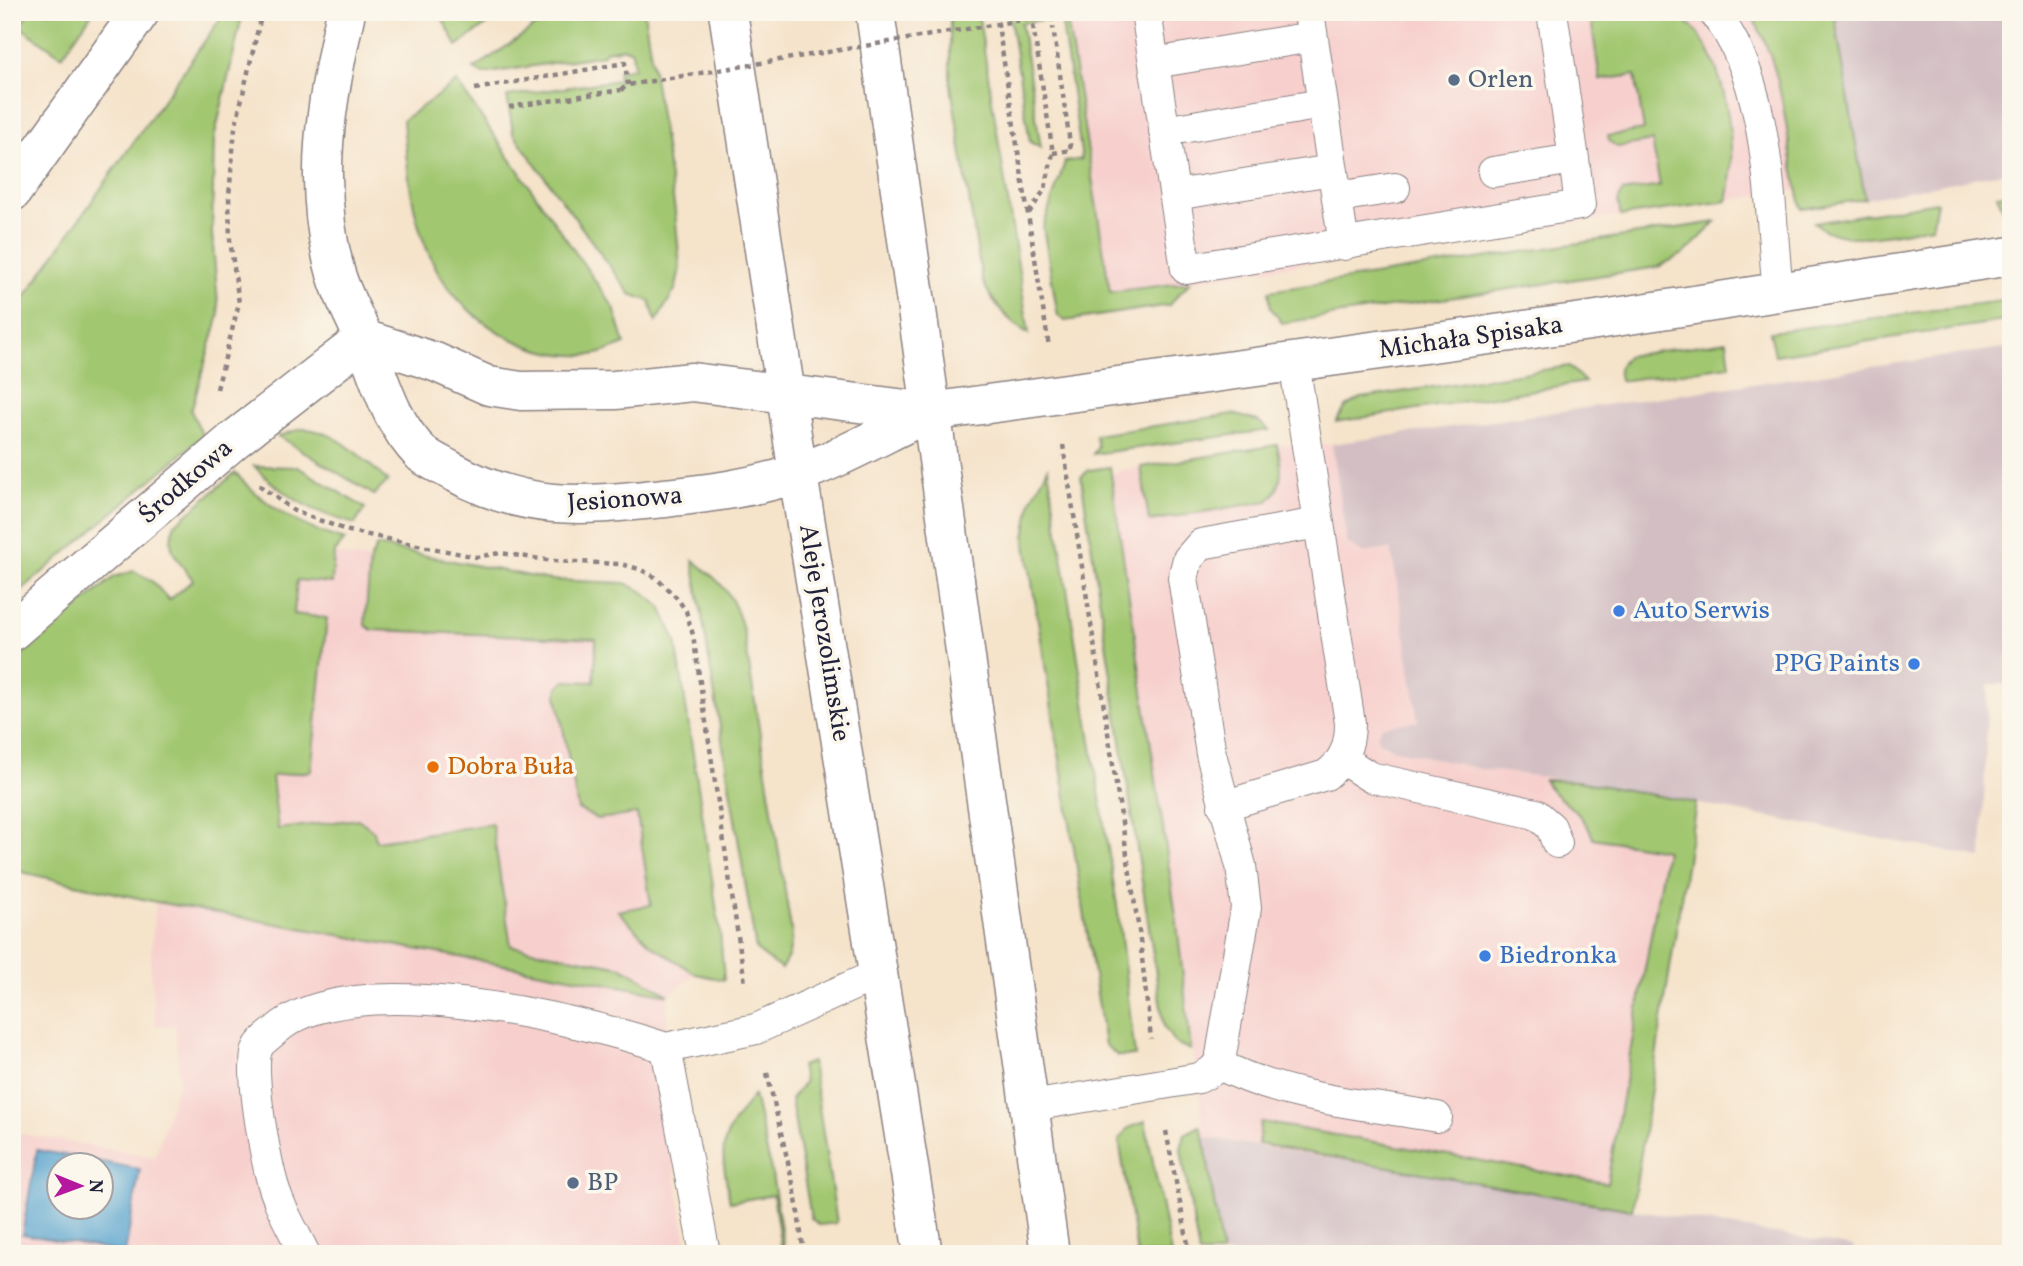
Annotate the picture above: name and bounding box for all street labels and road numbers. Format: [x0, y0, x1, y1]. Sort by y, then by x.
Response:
street label: Michała Spisaka [1377, 307, 1565, 369]
street label: Środkowa [131, 431, 241, 533]
street label: Jesionowa [566, 478, 684, 522]
street label: Aleje Jerozolimskie [789, 522, 859, 744]

